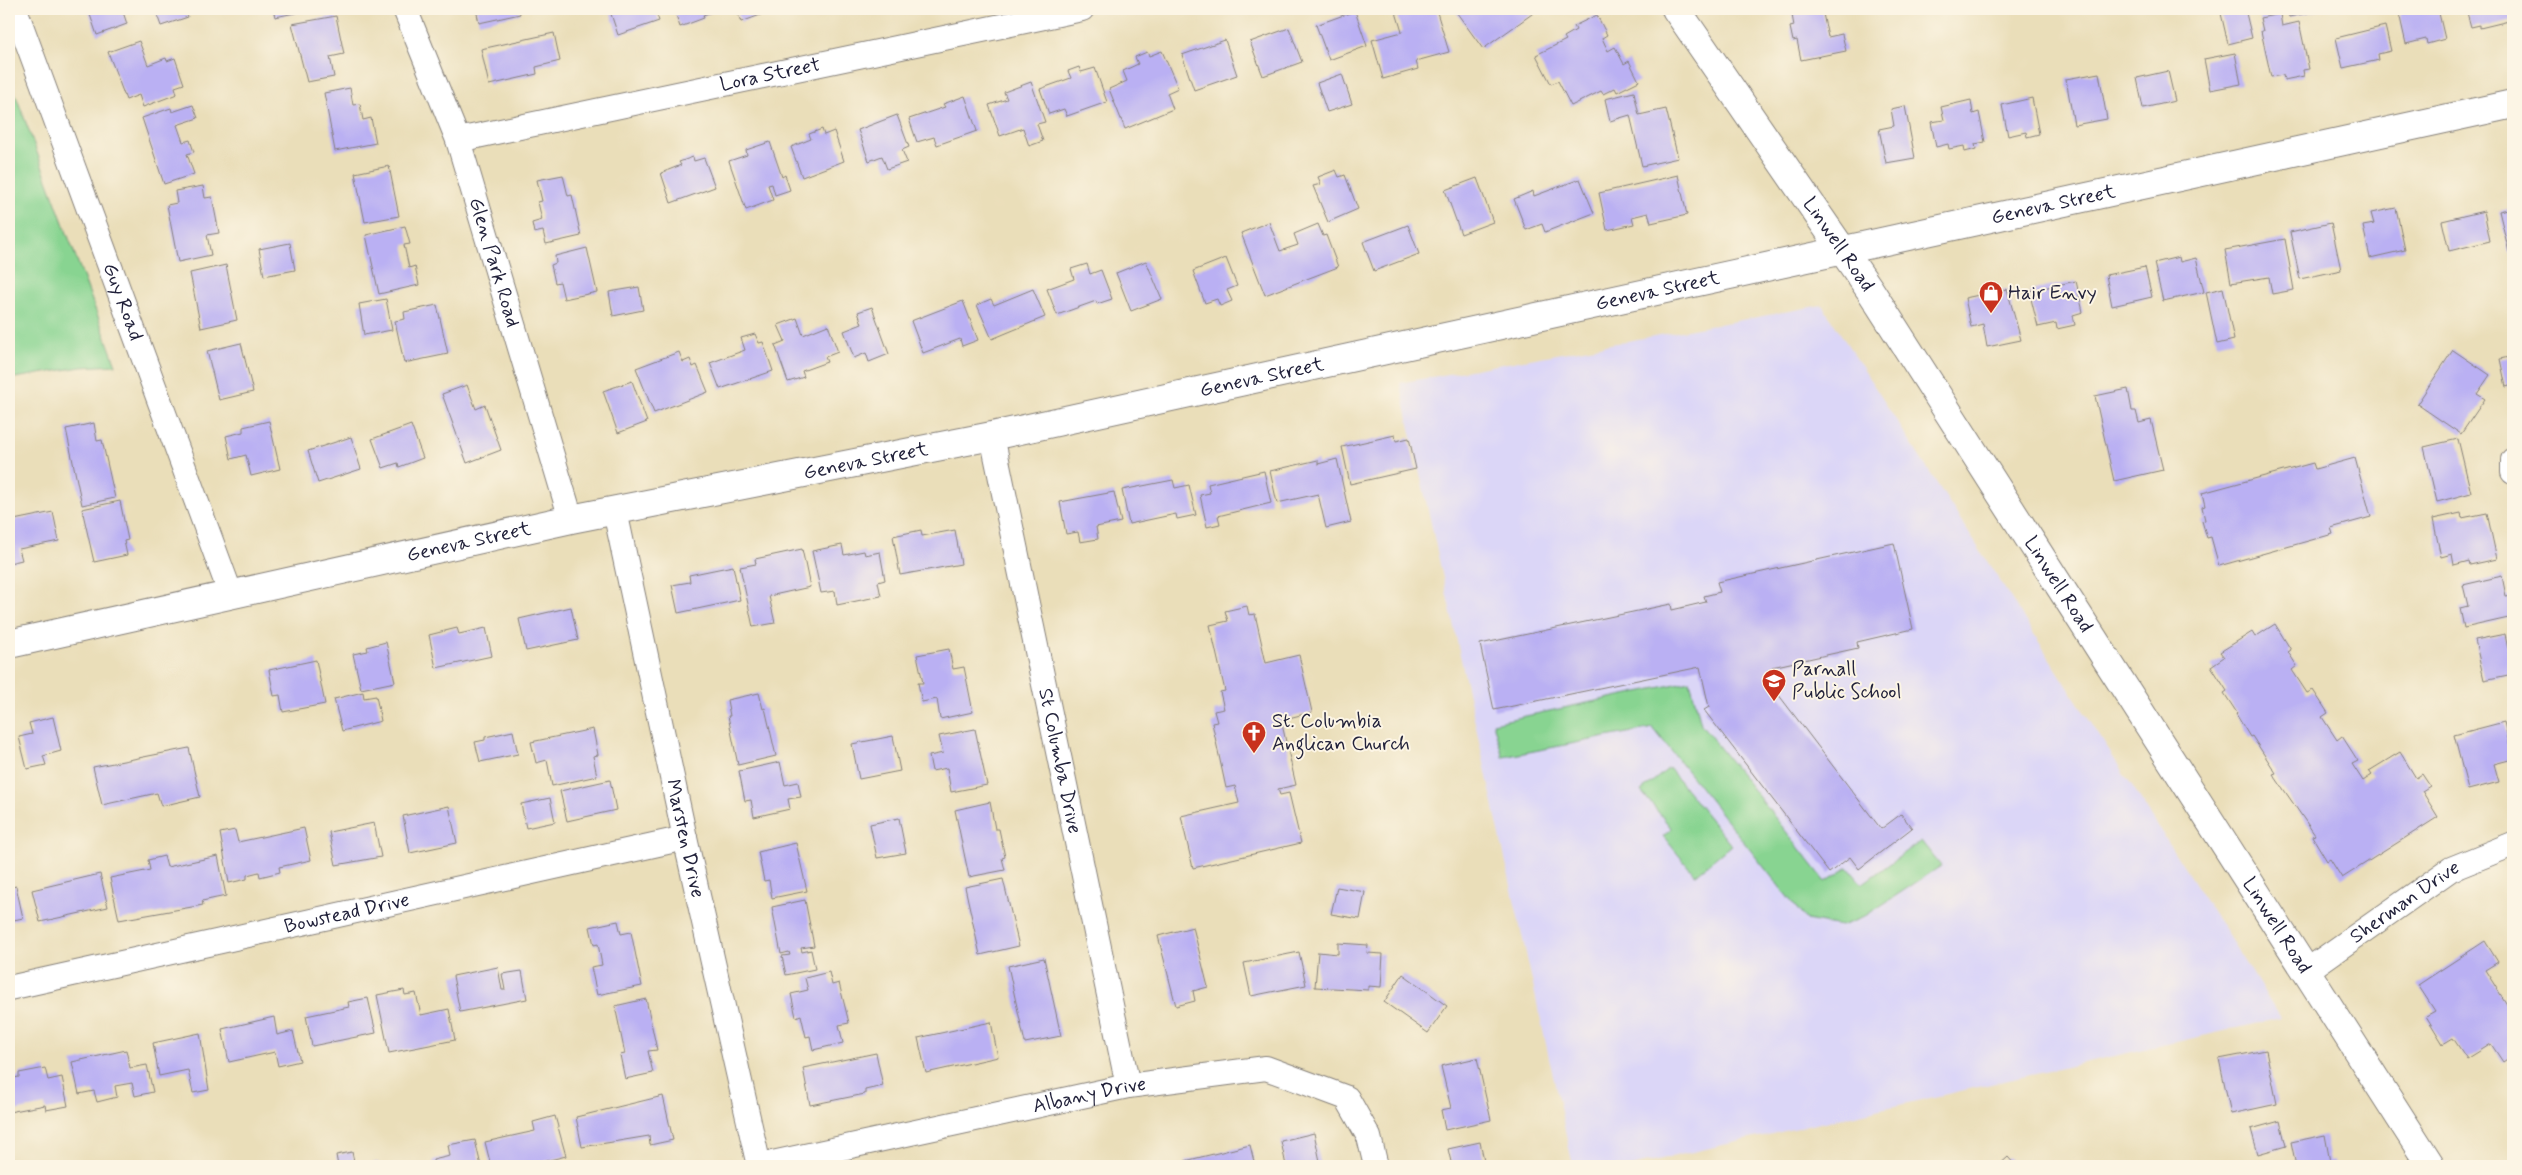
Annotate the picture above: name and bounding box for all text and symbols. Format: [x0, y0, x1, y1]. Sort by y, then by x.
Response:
street label: Lora Street [717, 51, 823, 98]
street label: Geneva Street [1989, 178, 2118, 231]
street label: Linwell Road [1796, 192, 1881, 297]
street label: Glen Park Road [462, 194, 527, 331]
street label: Guy Road [96, 259, 150, 344]
street label: Geneva Street [1593, 264, 1722, 317]
shop icon: Hair Envy [1978, 280, 2004, 314]
place label: Hair Envy [2008, 280, 2097, 307]
street label: Geneva Street [1197, 350, 1327, 404]
street label: Geneva Street [801, 435, 930, 486]
street label: Geneva Street [404, 515, 534, 569]
street label: Linwell Road [2018, 531, 2099, 638]
place label: Parnall Public School [1792, 656, 1901, 706]
school or university icon: Parnall Public School [1761, 668, 1787, 702]
street label: St Columba Drive [1032, 686, 1088, 836]
place label: St. Columbia Anglican Church [1272, 708, 1410, 760]
church icon: St. Columbia Anglican Church [1241, 720, 1267, 754]
street label: Marsten Drive [659, 777, 712, 900]
street label: Sherman Drive [2344, 854, 2463, 950]
street label: Linwell Road [2236, 872, 2318, 979]
street label: Bowstead Drive [282, 886, 412, 940]
street label: Albany Drive [1030, 1070, 1148, 1120]

